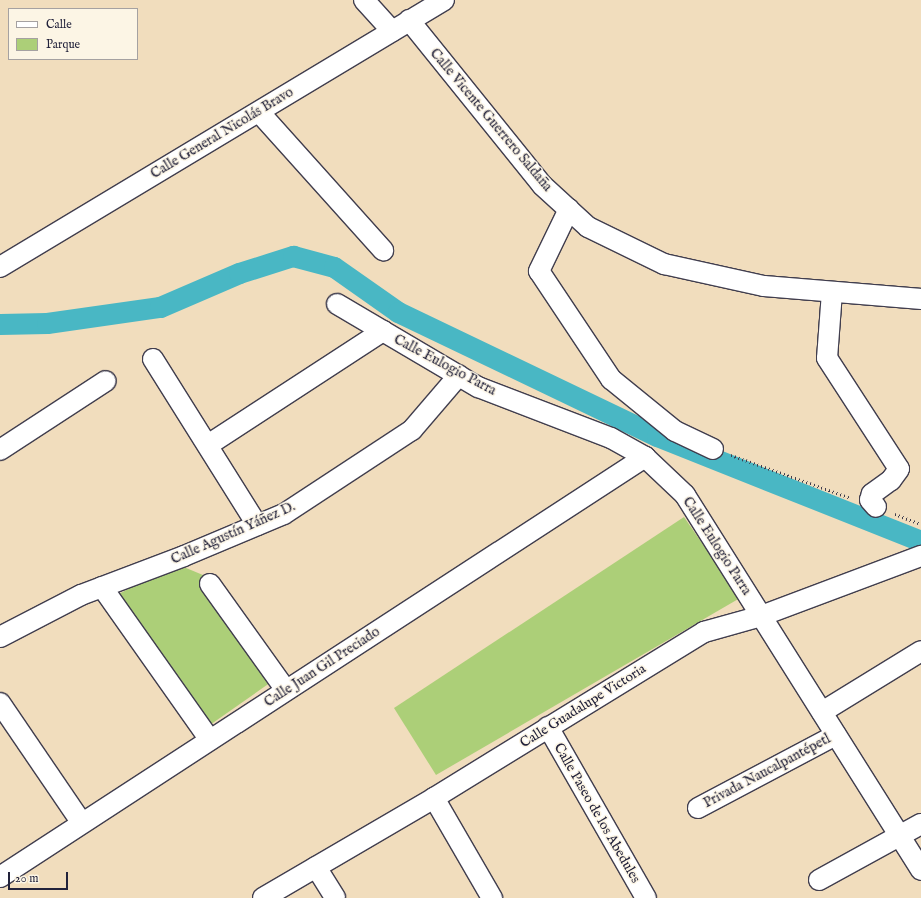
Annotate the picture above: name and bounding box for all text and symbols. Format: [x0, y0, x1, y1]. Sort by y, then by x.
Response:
legend [8, 8, 138, 60]
text: Calle [46, 17, 72, 32]
text: Parque [46, 37, 80, 52]
street label: Calle Vicente Guerrero Saldaña [426, 45, 556, 195]
street label: Calle General Nicolás Bravo [148, 84, 296, 182]
street label: Calle Eulogio Parra [391, 331, 499, 399]
street label: Calle Eulogio Parra [679, 494, 755, 598]
street label: Calle Agustín Yáñez D. [168, 498, 298, 568]
street label: Calle Juan Gil Preciado [261, 623, 383, 711]
street label: Calle Guadalupe Victoria [517, 660, 649, 752]
street label: Privada Naucalpantépetl [701, 730, 833, 812]
street label: Calle Paseo de los Abedules [550, 740, 644, 886]
scale bar [10, 864, 70, 890]
text: 20 m [15, 871, 38, 886]

